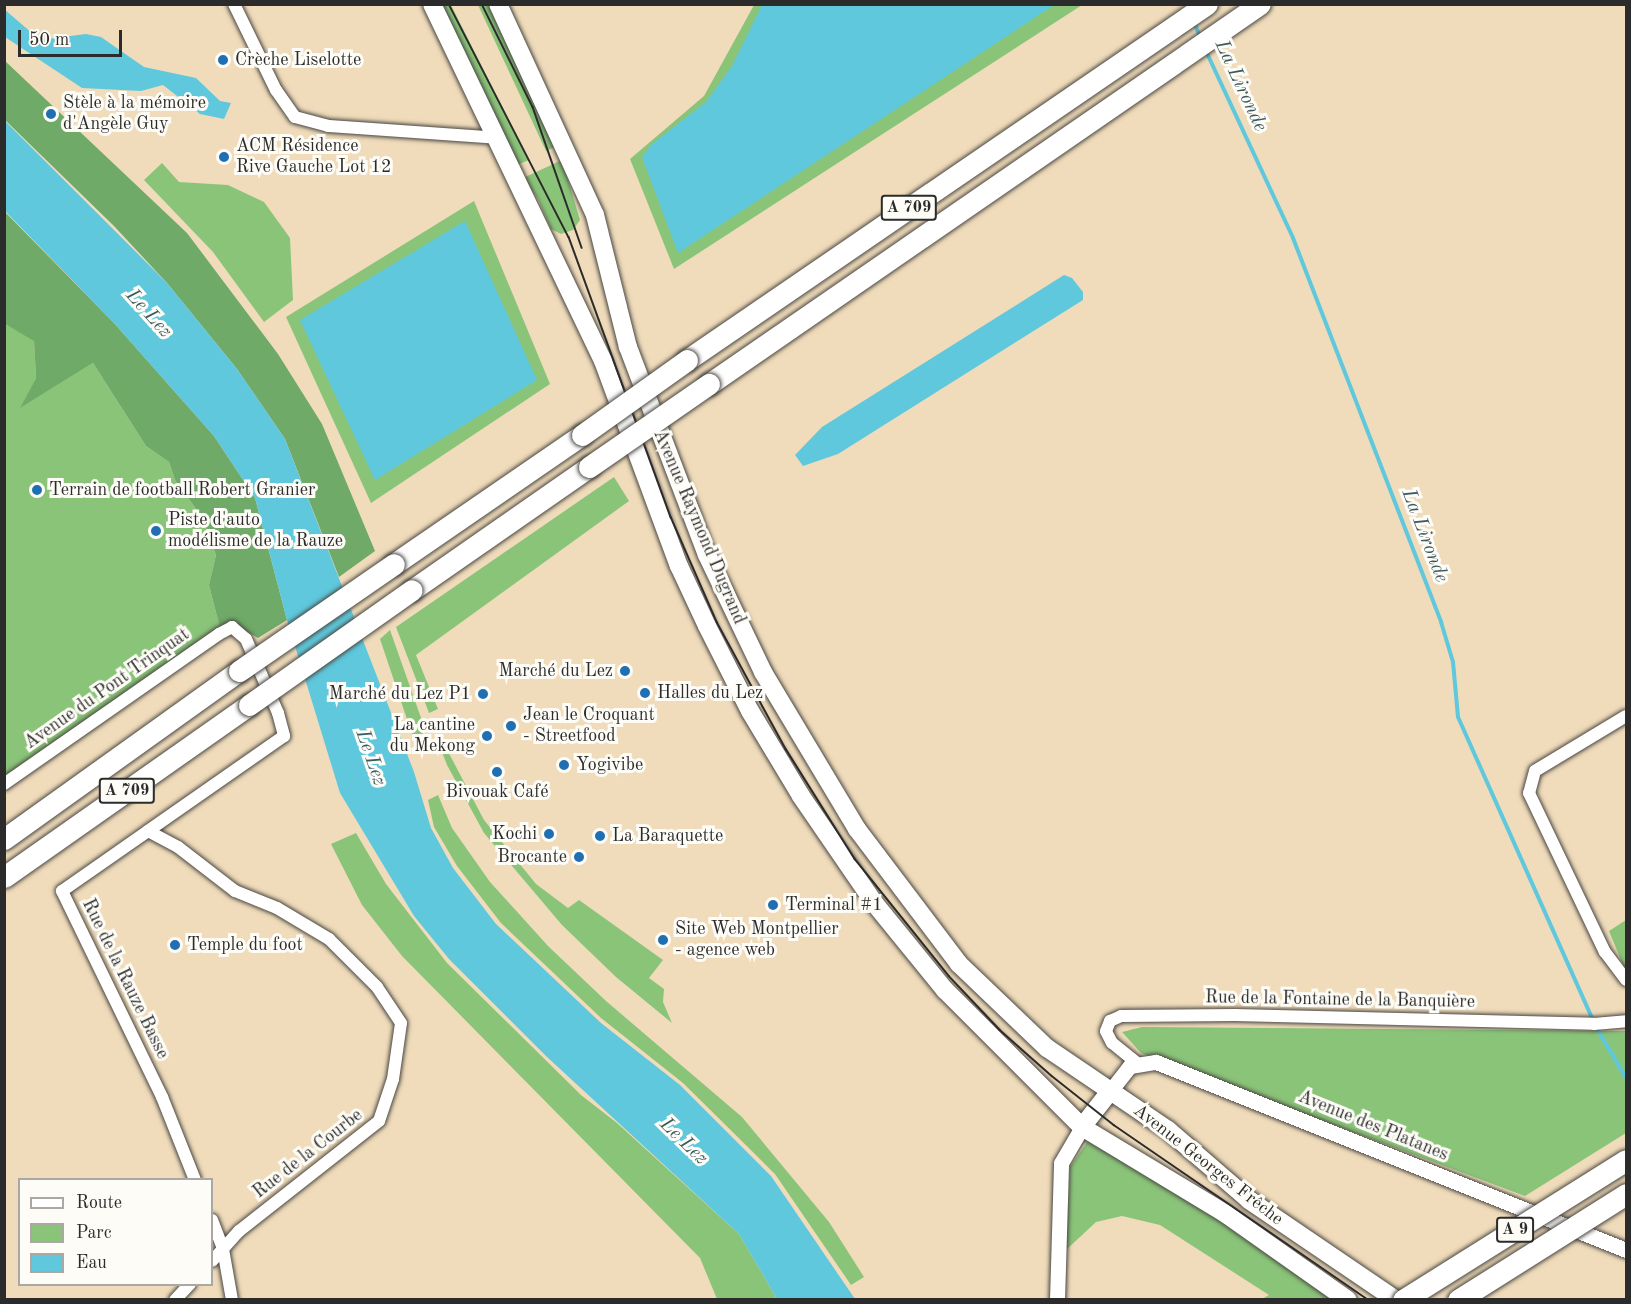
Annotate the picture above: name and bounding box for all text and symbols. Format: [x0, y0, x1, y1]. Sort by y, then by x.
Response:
scale bar [21, 18, 124, 56]
text: 50 m [29, 31, 69, 49]
water label: La Lironde [1208, 36, 1272, 136]
place label: Crèche Liselotte [235, 49, 361, 71]
marker: Crèche Liselotte [216, 53, 230, 67]
place label: Stèle à la mémoire d'Angèle Guy [63, 93, 206, 136]
marker: Stèle à la mémoire d'Angèle Guy [44, 107, 58, 121]
place label: ACM Résidence Rive Gauche Lot 12 [236, 136, 391, 178]
marker: ACM Résidence Rive Gauche Lot 12 [217, 150, 231, 164]
road number: A 709 [880, 195, 938, 221]
water label: Le Lez [120, 284, 176, 344]
street label: Avenue Raymond Dugrand [648, 426, 750, 628]
place label: Terrain de football Robert Granier [49, 479, 315, 501]
marker: Terrain de football Robert Granier [30, 483, 44, 497]
water label: La Lironde [1395, 486, 1453, 586]
place label: Piste d'auto modélisme de la Rauze [168, 510, 343, 552]
marker: Piste d'auto modélisme de la Rauze [149, 524, 163, 538]
street label: Avenue du Pont Trinquat [20, 624, 194, 754]
place label: Marché du Lez [498, 660, 613, 682]
marker: Marché du Lez [618, 664, 632, 678]
place label: Halles du Lez [657, 682, 763, 704]
place label: Marché du Lez P1 [329, 683, 471, 705]
marker: Halles du Lez [638, 686, 652, 700]
marker: Marché du Lez P1 [476, 687, 490, 701]
place label: Jean le Croquant - Streetfood [523, 705, 655, 748]
place label: La cantine du Mekong [390, 715, 475, 758]
marker: Jean le Croquant - Streetfood [504, 719, 518, 733]
water label: Le Lez [349, 727, 391, 789]
marker: La cantine du Mekong [480, 729, 494, 743]
place label: Yogivibe [576, 754, 643, 776]
marker: Yogivibe [557, 758, 571, 772]
marker: Bivouak Café [490, 765, 504, 779]
road number: A 709 [98, 778, 156, 804]
place label: Bivouak Café [446, 781, 548, 803]
place label: Kochi [492, 823, 537, 845]
place label: La Baraquette [612, 825, 723, 847]
marker: Kochi [542, 827, 556, 841]
marker: La Baraquette [593, 829, 607, 843]
place label: Brocante [497, 846, 567, 868]
marker: Brocante [572, 850, 586, 864]
place label: Terminal #1 [785, 894, 883, 916]
street label: Rue de la Rauze Basse [77, 896, 173, 1062]
marker: Terminal #1 [766, 898, 780, 912]
place label: Site Web Montpellier - agence web [675, 919, 839, 962]
marker: Site Web Montpellier - agence web [656, 933, 670, 947]
place label: Temple du foot [187, 934, 303, 956]
marker: Temple du foot [168, 938, 182, 952]
street label: Rue de la Fontaine de la Banquière [1205, 987, 1475, 1013]
street label: Avenue des Platanes [1295, 1086, 1451, 1166]
street label: Avenue Georges Frêche [1129, 1100, 1287, 1230]
street label: Rue de la Courbe [249, 1105, 367, 1203]
water label: Le Lez [654, 1113, 712, 1171]
legend [18, 1178, 213, 1286]
text: Route [76, 1194, 122, 1212]
road number: A 9 [1496, 1217, 1534, 1243]
text: Parc [76, 1224, 112, 1242]
text: Eau [76, 1254, 107, 1272]

